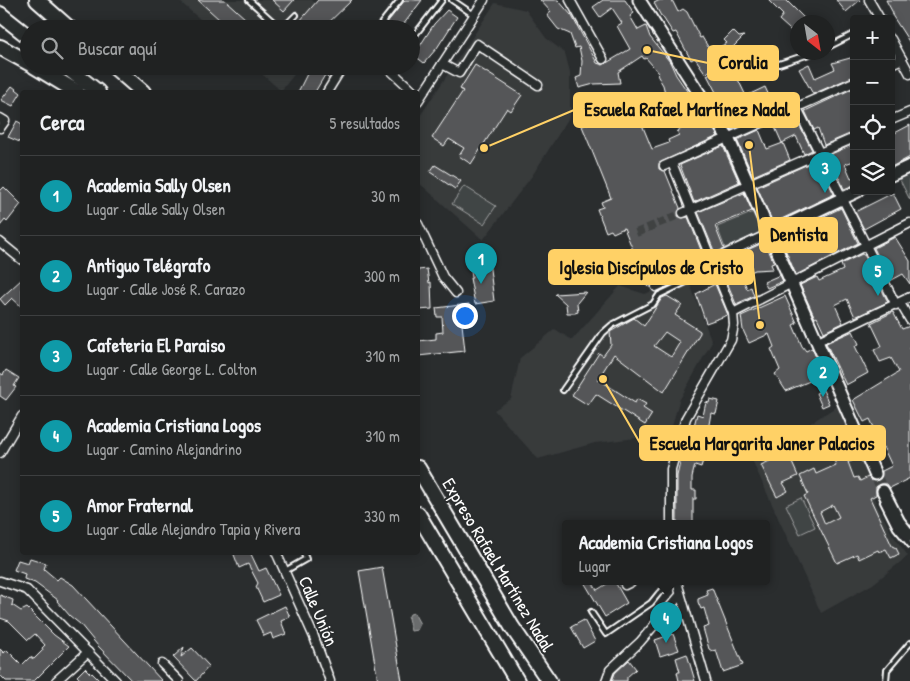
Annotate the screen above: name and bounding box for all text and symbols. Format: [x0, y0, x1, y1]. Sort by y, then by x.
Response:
north arrow [790, 15, 835, 60]
map controls [850, 15, 895, 195]
button: + [850, 15, 895, 60]
search box [20, 20, 420, 75]
icon: search [38, 34, 66, 62]
text: Buscar aquí [78, 35, 157, 61]
callout: Coralia [708, 46, 778, 80]
text: Coralia [718, 49, 768, 75]
button: − [850, 60, 895, 105]
callout: Escuela Rafael Martínez Nadal [574, 93, 799, 127]
text: Escuela Rafael Martínez Nadal [584, 96, 791, 122]
button: locate [850, 105, 895, 150]
text: Cerca [40, 108, 84, 137]
text: 5 resultados [330, 112, 400, 134]
button: layers [850, 150, 895, 195]
pin: 3 [809, 152, 841, 193]
text: Academia Sally Olsen [87, 172, 231, 198]
text: 1 [53, 185, 59, 207]
text: 30 m [371, 185, 400, 207]
text: Lugar · Calle Sally Olsen [87, 198, 225, 220]
callout: Dentista [760, 218, 837, 252]
text: Dentista [770, 221, 828, 247]
pin: 1 [465, 243, 497, 284]
callout: Iglesia Discípulos de Cristo [549, 250, 753, 284]
text: Antiguo Telégrafo [87, 252, 211, 278]
text: Iglesia Discípulos de Cristo [559, 254, 743, 281]
pin: 5 [862, 255, 894, 296]
text: 2 [52, 265, 60, 287]
text: 300 m [364, 265, 400, 287]
text: Lugar · Calle José R. Carazo [87, 278, 245, 300]
your location [452, 303, 478, 329]
text: Cafeteria El Paraiso [87, 332, 225, 358]
text: 3 [52, 345, 60, 367]
text: 310 m [365, 345, 400, 367]
pin: 2 [807, 356, 839, 397]
text: Lugar · Calle George L. Colton [87, 358, 257, 380]
text: Academia Cristiana Logos [87, 412, 261, 438]
text: 4 [53, 425, 59, 447]
text: 310 m [365, 425, 400, 447]
callout: Escuela Margarita Janer Palacios [640, 426, 885, 460]
text: Escuela Margarita Janer Palacios [649, 430, 875, 457]
text: Lugar · Camino Alejandrino [87, 438, 242, 460]
street label: Expreso Rafael Martínez Nadal [437, 473, 560, 656]
text: Amor Fraternal [87, 492, 193, 518]
text: 5 [53, 505, 59, 527]
text: 330 m [364, 505, 400, 527]
text: Lugar · Calle Alejandro Tapia y Rivera [87, 518, 300, 540]
popup [562, 520, 770, 585]
text: Academia Cristiana Logos [579, 529, 753, 555]
text: Lugar [579, 555, 611, 577]
street label: Calle Unión [293, 572, 344, 649]
pin: 4 [650, 602, 682, 643]

